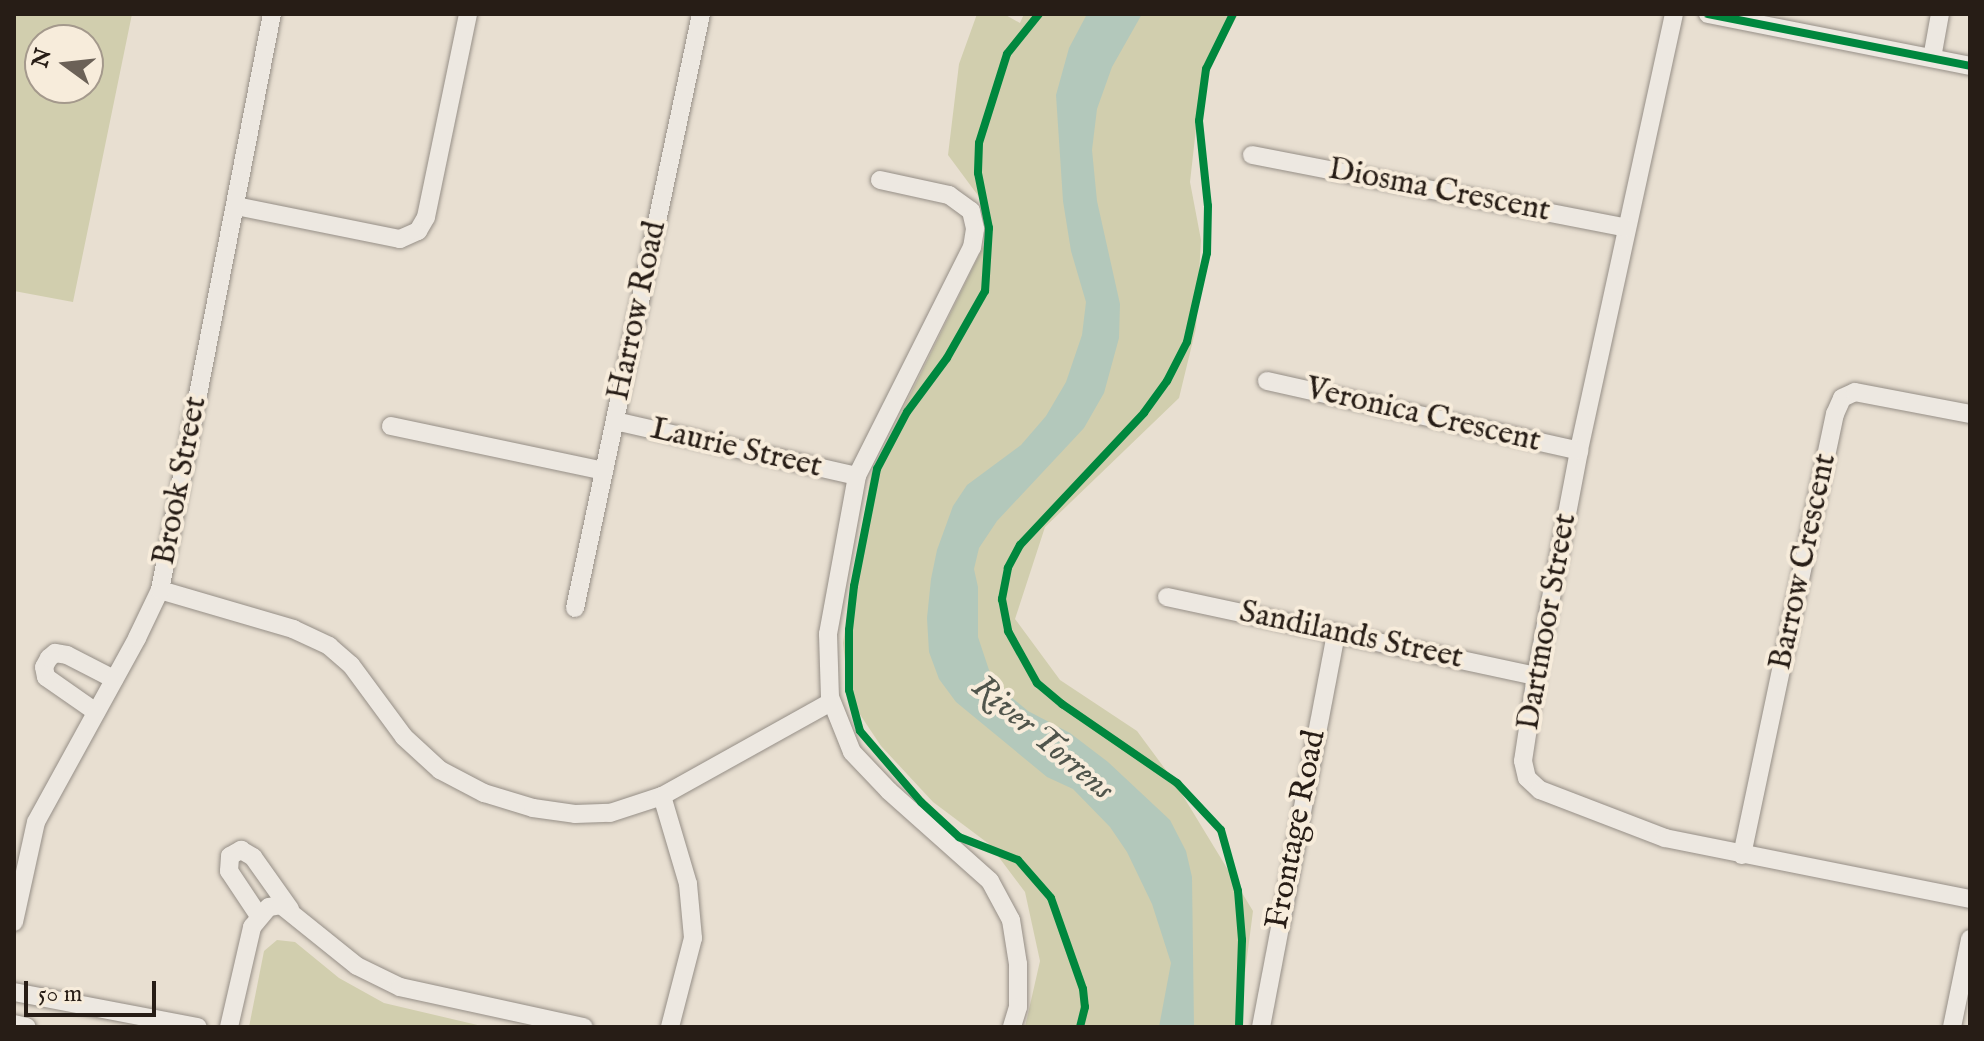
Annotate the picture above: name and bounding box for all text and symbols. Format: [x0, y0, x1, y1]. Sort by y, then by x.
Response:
north arrow [24, 24, 104, 104]
text: N [27, 45, 59, 71]
street label: Diosma Crescent [1325, 151, 1553, 231]
street label: Harrow Road [600, 218, 676, 404]
street label: Veronica Crescent [1302, 370, 1544, 462]
street label: Brook Street [146, 393, 216, 569]
street label: Laurie Street [647, 411, 825, 487]
street label: Barrow Crescent [1762, 450, 1846, 674]
street label: Dartmoor Street [1510, 511, 1586, 733]
street label: Sandilands Street [1236, 594, 1466, 678]
water label: River Torrens [964, 667, 1122, 809]
street label: Frontage Road [1259, 727, 1335, 933]
scale bar [28, 965, 160, 1015]
text: 50 m [38, 979, 82, 1010]

